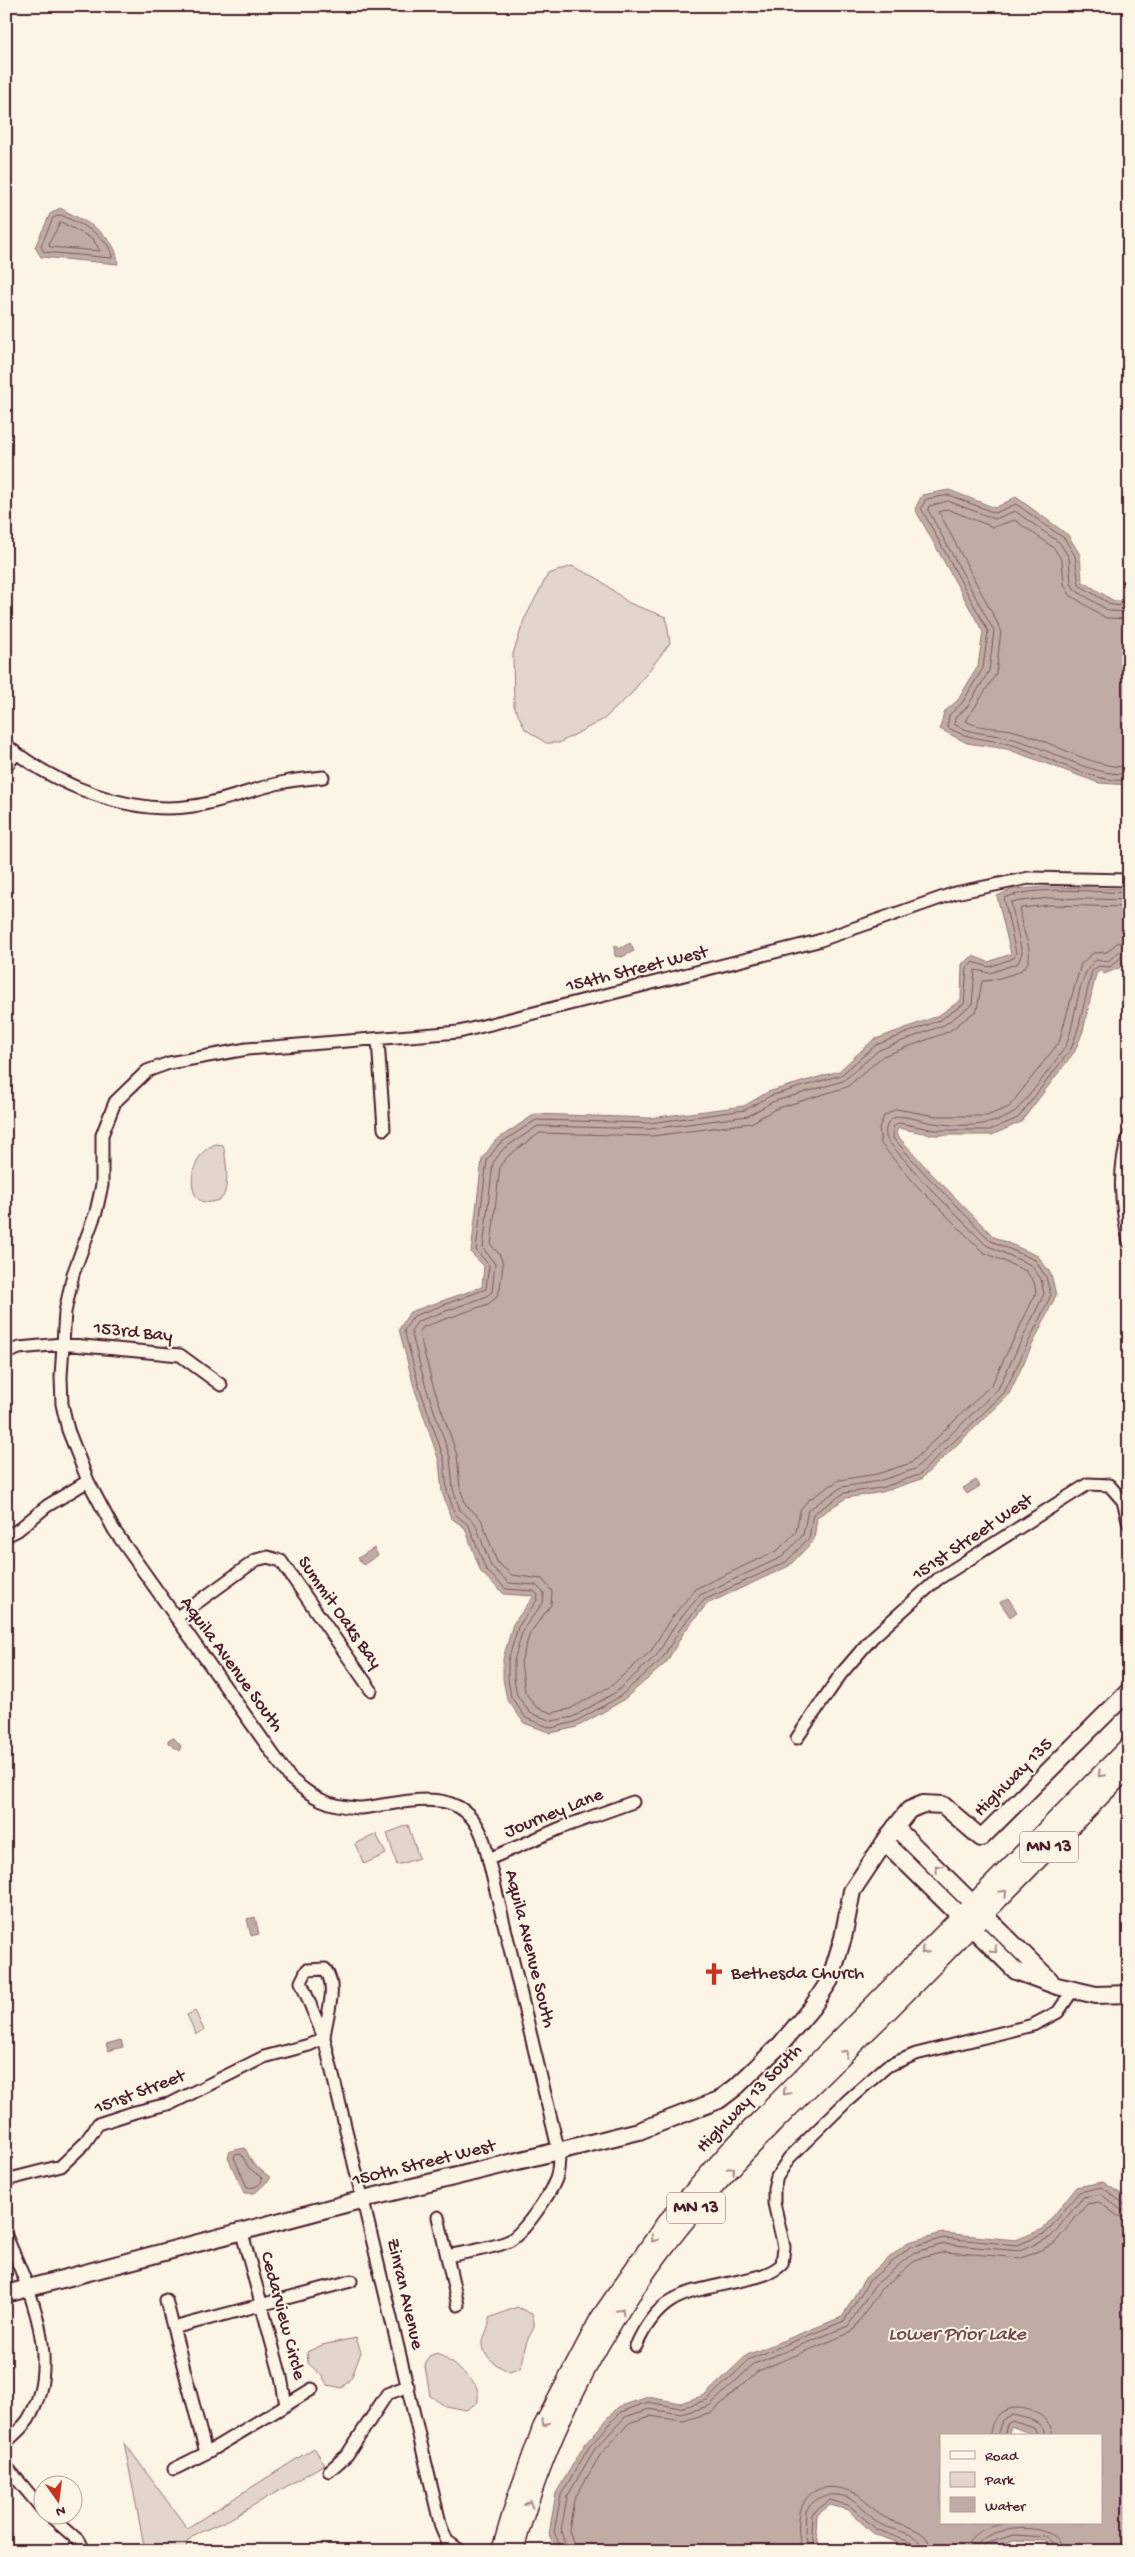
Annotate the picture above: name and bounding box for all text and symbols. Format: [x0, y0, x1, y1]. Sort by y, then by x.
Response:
street label: 154th Street West [563, 941, 712, 999]
street label: 153rd Bay [91, 1317, 174, 1349]
street label: 151st Street West [908, 1488, 1040, 1587]
street label: Summit Oaks Bay [292, 1552, 387, 1674]
street label: Aquila Avenue South [174, 1593, 288, 1737]
street label: Highway 135 [970, 1734, 1058, 1822]
one-way arrow [1098, 1768, 1107, 1777]
street label: Journey Lane [501, 1784, 607, 1844]
road number: MN 13 [1020, 1831, 1078, 1862]
one-way arrow [935, 1865, 944, 1874]
street label: Aquila Avenue South [498, 1868, 560, 2030]
one-way arrow [998, 1889, 1007, 1898]
one-way arrow [988, 1944, 997, 1953]
one-way arrow [921, 1945, 930, 1954]
church icon: Bethesda Church [701, 1961, 727, 1987]
place label: Bethesda Church [730, 1963, 864, 1986]
street label: Highway 13 South [692, 2040, 808, 2158]
one-way arrow [839, 2050, 848, 2059]
street label: 151st Street [90, 2064, 191, 2121]
one-way arrow [783, 2087, 792, 2096]
street label: 150th Street West [349, 2135, 500, 2193]
one-way arrow [726, 2166, 735, 2175]
road number: MN 13 [667, 2192, 725, 2224]
one-way arrow [651, 2233, 660, 2243]
street label: Zinran Avenue [380, 2236, 428, 2352]
street label: Cedarview Circle [254, 2249, 310, 2383]
one-way arrow [614, 2307, 624, 2316]
water label: Lower Prior Lake [888, 2324, 1027, 2347]
one-way arrow [541, 2418, 551, 2427]
legend [940, 2434, 1102, 2524]
text: Road [985, 2448, 1019, 2466]
text: Park [984, 2472, 1015, 2490]
north arrow [32, 2474, 82, 2524]
text: Water [985, 2498, 1027, 2516]
text: N [54, 2501, 67, 2520]
one-way arrow [523, 2501, 533, 2509]

